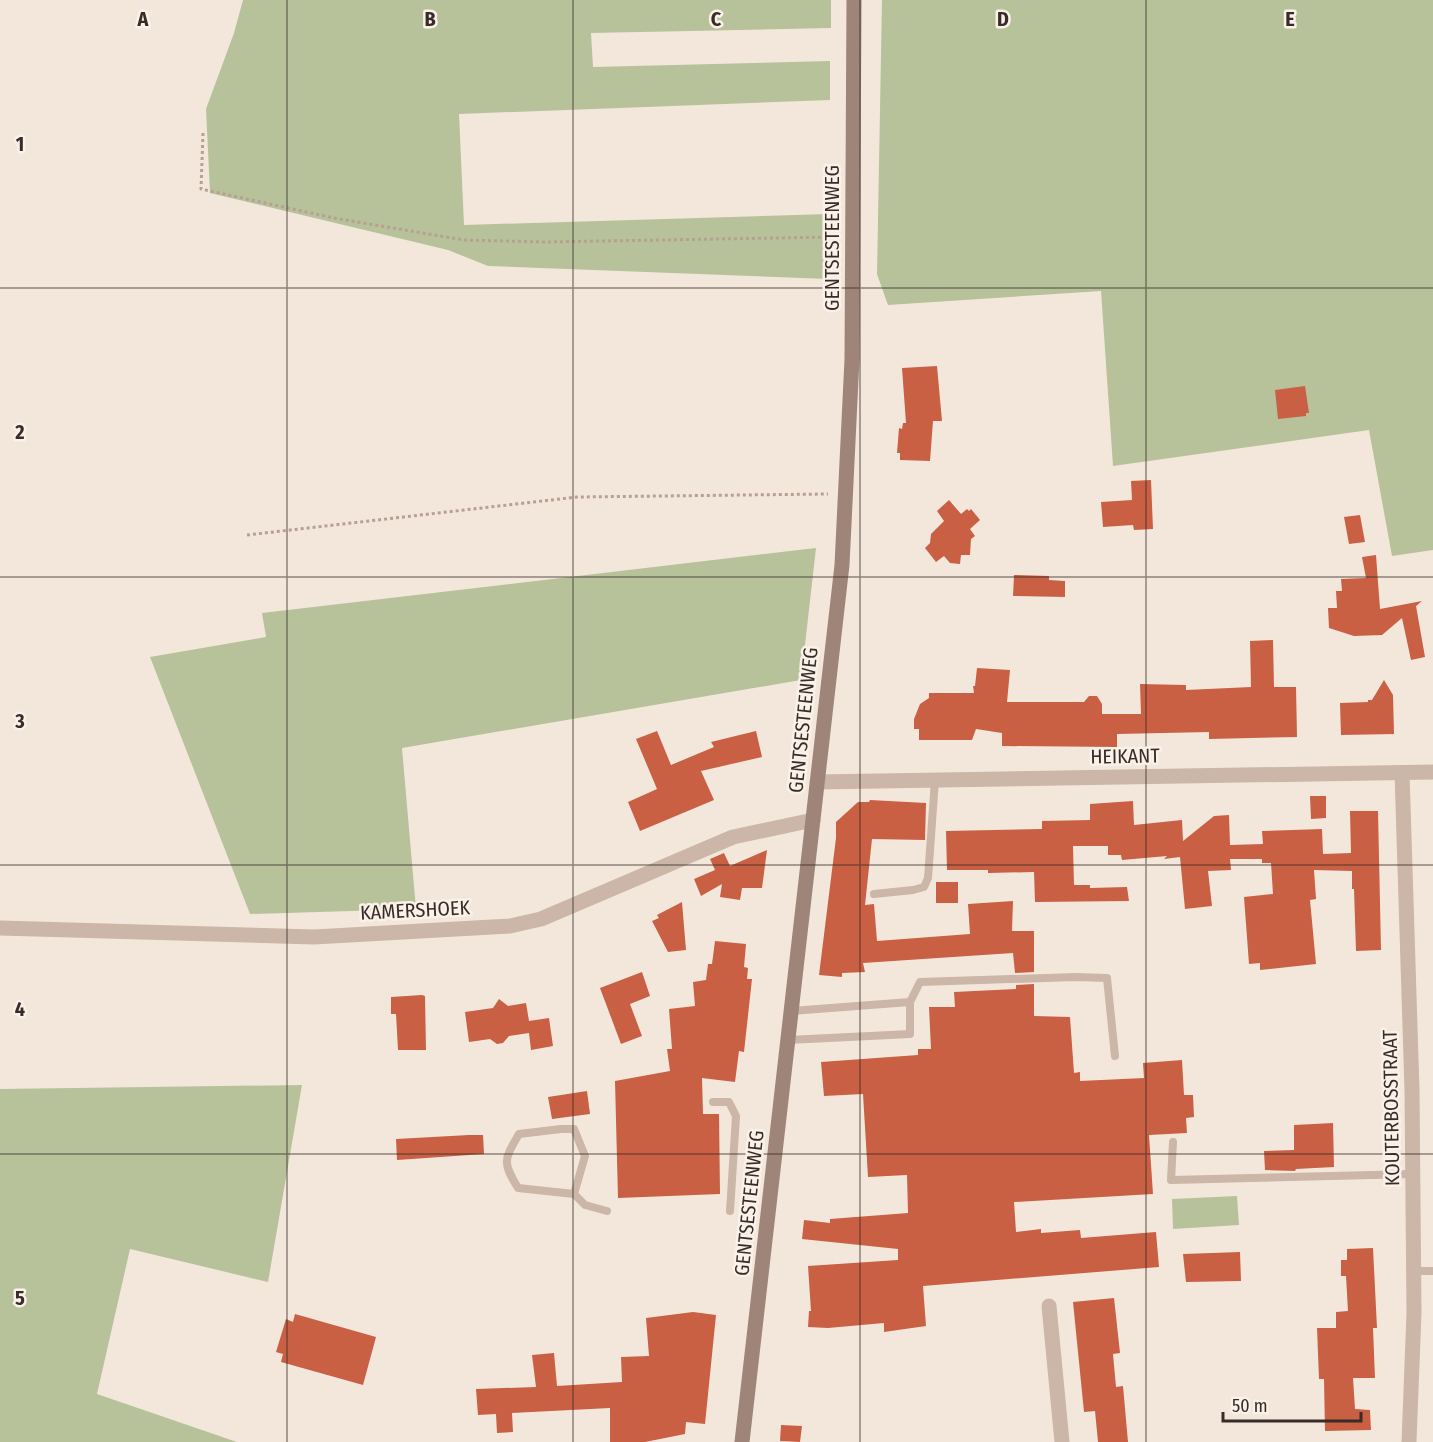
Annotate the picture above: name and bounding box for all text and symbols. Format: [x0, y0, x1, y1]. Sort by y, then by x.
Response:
text: A [137, 7, 150, 31]
text: B [424, 7, 436, 31]
text: C [711, 7, 722, 31]
text: D [997, 7, 1009, 31]
text: E [1285, 7, 1295, 31]
text: 1 [16, 132, 24, 156]
street label: GENTSESTEENWEG [820, 165, 844, 311]
text: 2 [14, 420, 25, 444]
street label: GENTSESTEENWEG [783, 646, 823, 794]
text: 3 [14, 709, 25, 733]
street label: HEIKANT [1090, 743, 1161, 769]
street label: KAMERSHOEK [359, 895, 471, 925]
text: 4 [15, 997, 25, 1021]
street label: KOUTERBOSSTRAAT [1378, 1029, 1404, 1186]
street label: GENTSESTEENWEG [729, 1129, 769, 1277]
text: 5 [15, 1286, 25, 1310]
scale bar [1223, 1385, 1361, 1423]
text: 50 m [1232, 1395, 1268, 1417]

